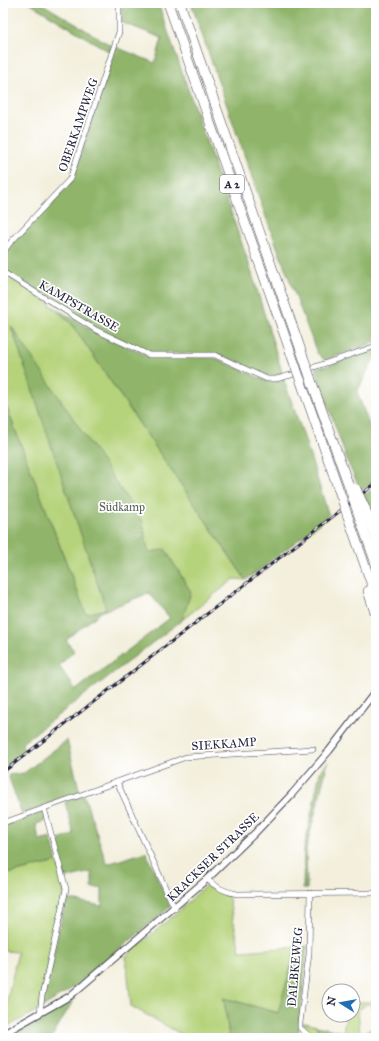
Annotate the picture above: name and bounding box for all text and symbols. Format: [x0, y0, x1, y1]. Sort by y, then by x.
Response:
street label: OBERKAMPWEG [55, 76, 101, 174]
road number: A 2 [220, 175, 244, 193]
street label: KAMPSTRASSE [37, 277, 122, 335]
park label: Südkamp [99, 500, 145, 514]
street label: SIEKKAMP [191, 735, 257, 753]
street label: KRACKSER STRASSE [164, 809, 262, 904]
street label: DALBKEWEG [285, 926, 305, 1007]
north arrow [321, 983, 361, 1023]
text: N [324, 995, 339, 1007]

